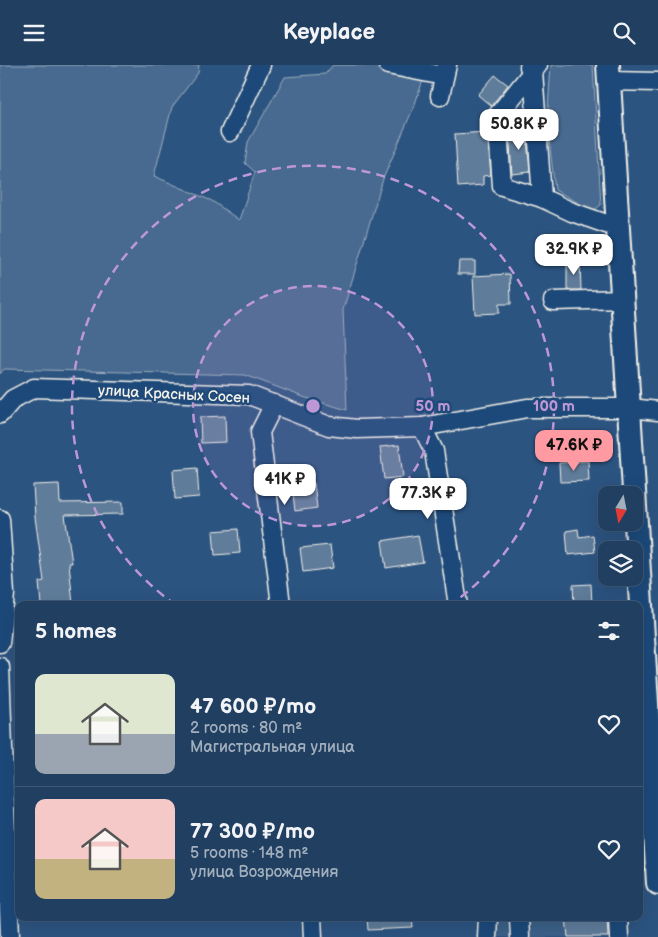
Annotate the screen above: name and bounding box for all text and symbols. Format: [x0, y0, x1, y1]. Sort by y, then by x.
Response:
icon: menu [20, 19, 48, 47]
text: Keyplace [283, 19, 375, 46]
icon: search [610, 19, 638, 47]
pin: 50.8K ₽ [473, 109, 565, 151]
text: 50.8K ₽ [491, 115, 547, 134]
pin: 32.9K ₽ [528, 233, 620, 276]
text: 32.9K ₽ [546, 240, 602, 259]
street label: улица Красных Сосен [97, 381, 250, 408]
centre of rings [304, 397, 322, 415]
text: 50 m [416, 397, 451, 416]
text: 100 m [533, 397, 575, 416]
pin: 47.6K ₽ [528, 429, 620, 472]
text: 47.6K ₽ [546, 436, 602, 455]
pin: 41K ₽ [250, 463, 320, 506]
text: 41K ₽ [265, 470, 305, 489]
pin: 77.3K ₽ [382, 477, 474, 520]
text: 77.3K ₽ [400, 484, 456, 503]
north arrow [598, 486, 642, 531]
map controls [598, 486, 643, 586]
button: layers [598, 541, 643, 586]
icon: filters [595, 617, 623, 645]
text: 5 homes [35, 619, 117, 644]
icon: home [75, 694, 135, 754]
text: 47 600 ₽/mo [190, 694, 316, 719]
icon: heart [595, 710, 623, 738]
text: 2 rooms · 80 m² [190, 719, 302, 738]
text: Магистральная улица [190, 738, 355, 757]
icon: home [75, 819, 135, 879]
text: 77 300 ₽/mo [190, 819, 315, 844]
icon: heart [595, 835, 623, 863]
text: 5 rooms · 148 m² [190, 844, 308, 863]
text: улица Возрождения [190, 863, 338, 882]

